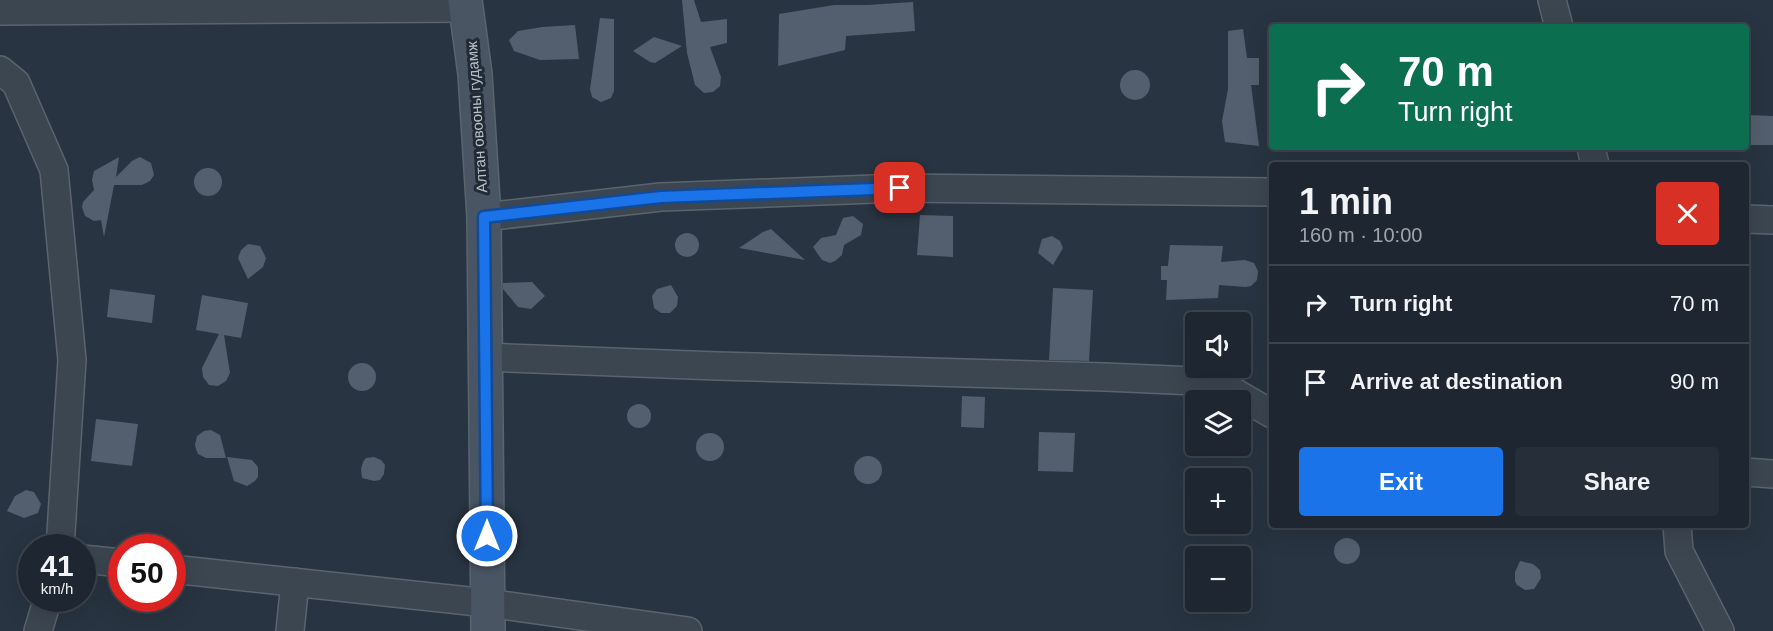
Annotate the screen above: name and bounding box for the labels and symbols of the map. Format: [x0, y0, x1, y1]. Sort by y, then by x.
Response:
street label: Алтан овооны гудамж [463, 41, 490, 194]
pin [874, 162, 925, 213]
position arrow [455, 504, 519, 568]
speed limit sign: 50 [108, 534, 186, 612]

